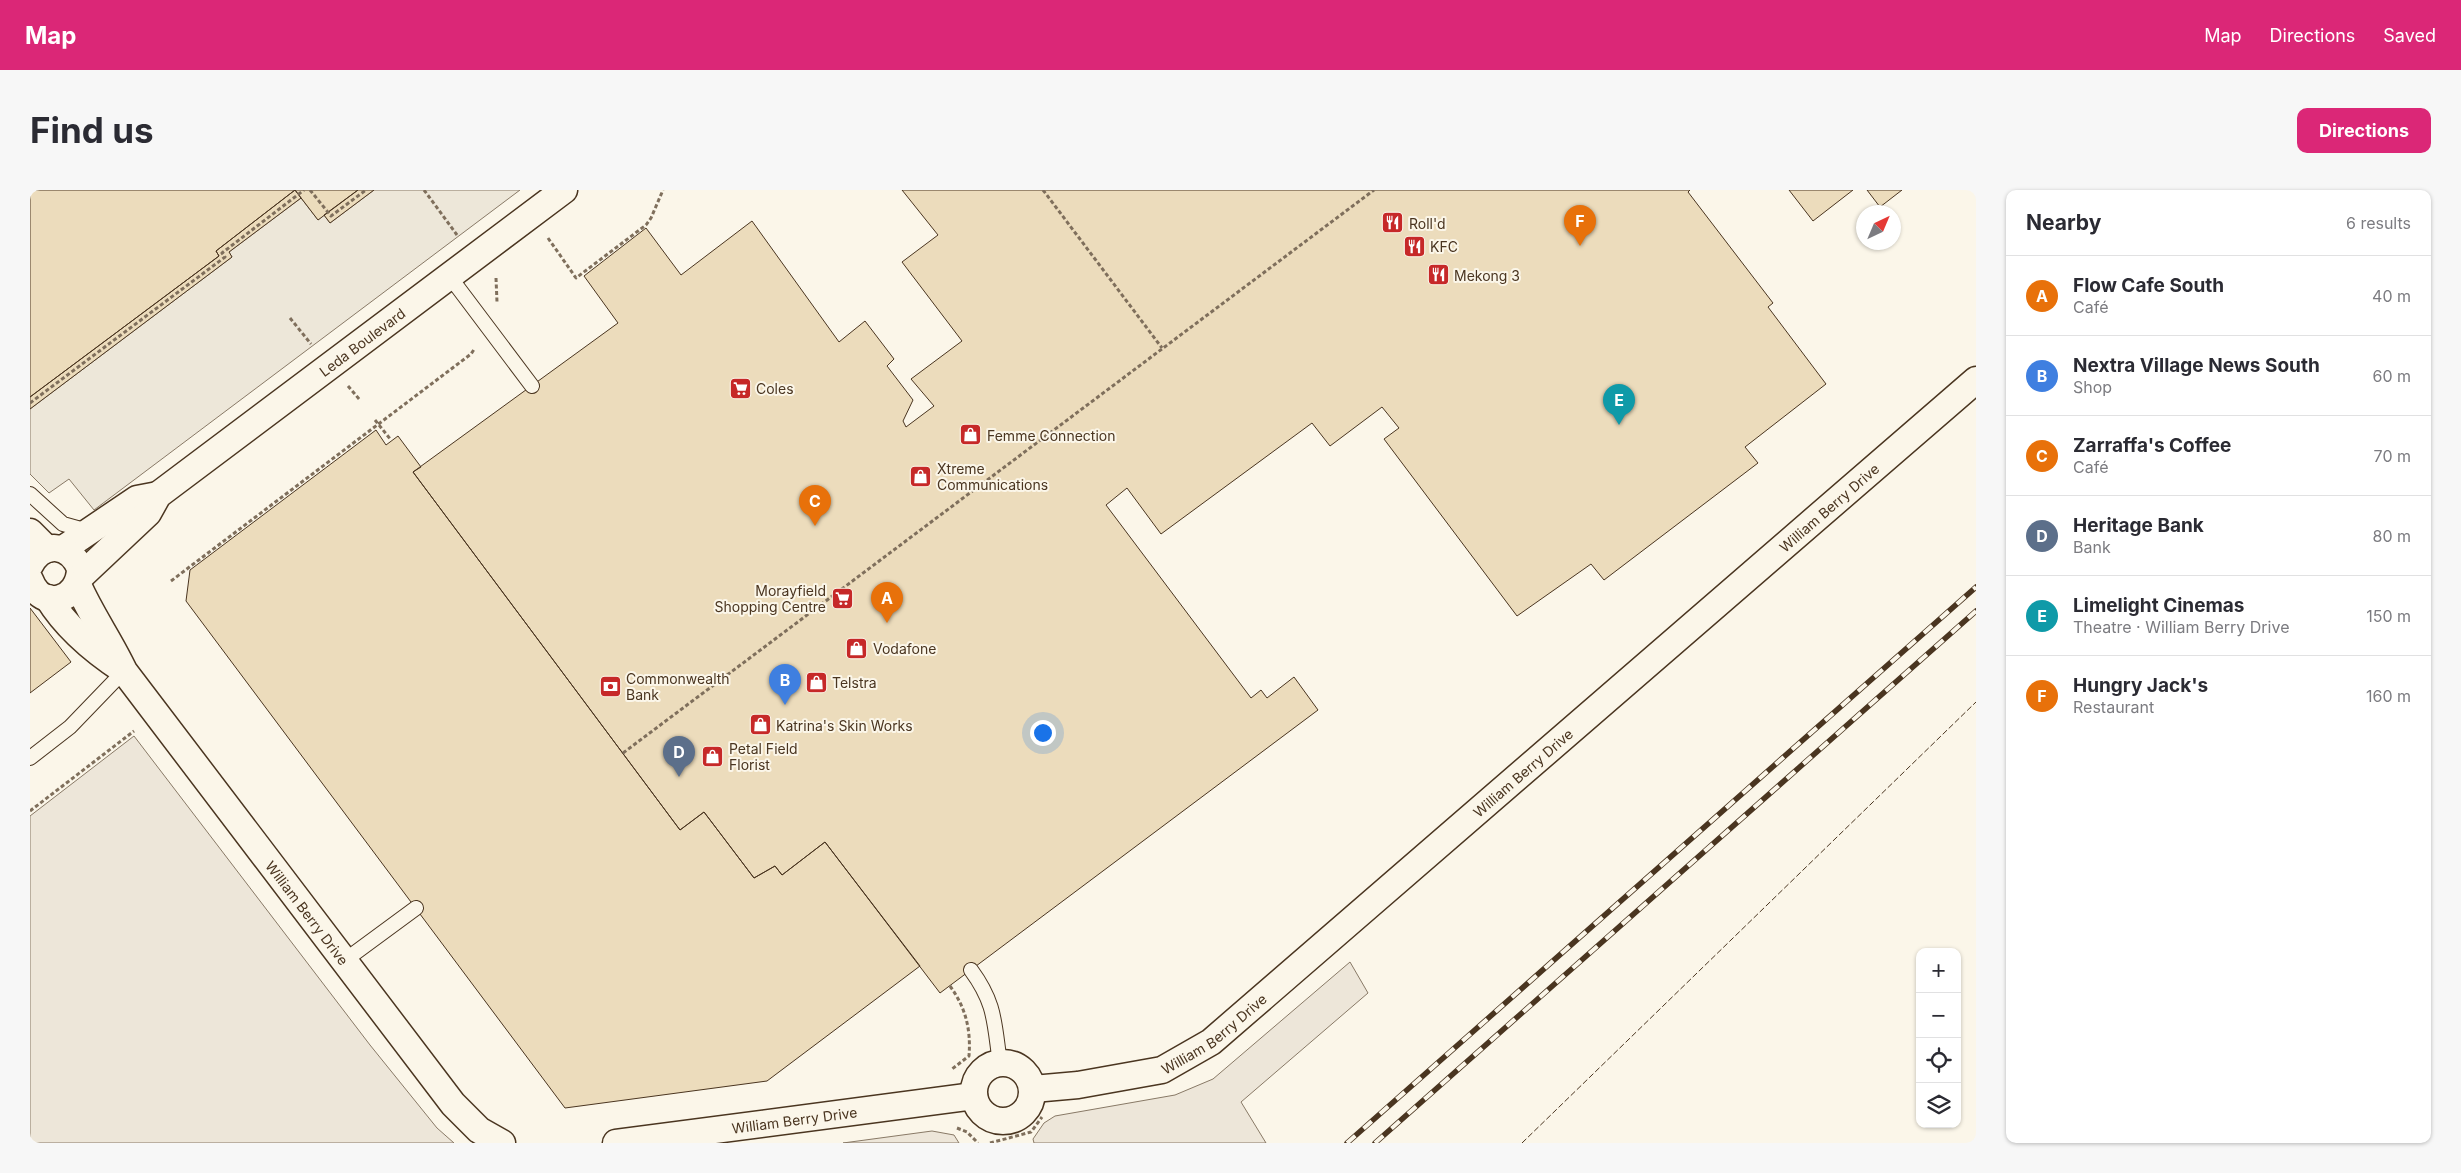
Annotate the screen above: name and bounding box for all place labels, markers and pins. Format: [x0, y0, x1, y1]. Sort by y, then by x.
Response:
pin: F [1564, 205, 1596, 246]
restaurant icon: Roll'd [1381, 211, 1405, 235]
place label: Roll'd [1409, 215, 1446, 232]
restaurant icon: KFC [1402, 234, 1426, 258]
place label: KFC [1430, 238, 1458, 255]
restaurant icon: Mekong 3 [1426, 263, 1450, 287]
place label: Mekong 3 [1454, 267, 1520, 284]
supermarket icon: Coles [728, 376, 752, 400]
place label: Coles [756, 380, 794, 397]
pin: E [1603, 384, 1635, 425]
shop icon: Femme Connection [959, 423, 983, 447]
place label: Femme Connection [987, 427, 1115, 444]
place label: Xtreme Communications [937, 460, 1048, 493]
shop icon: Xtreme Communications [909, 464, 933, 488]
pin: C [799, 485, 831, 526]
place label: Morayfield Shopping Centre [715, 582, 826, 615]
pin: A [871, 582, 903, 623]
supermarket icon: Morayfield Shopping Centre [830, 586, 854, 610]
shop icon: Vodafone [845, 636, 869, 660]
place label: Vodafone [873, 640, 936, 657]
pin: B [769, 664, 801, 705]
place label: Commonwealth Bank [626, 670, 730, 703]
shop icon: Telstra [804, 670, 828, 694]
bank icon: Commonwealth Bank [598, 674, 622, 698]
place label: Telstra [832, 674, 877, 691]
shop icon: Katrina's Skin Works [748, 713, 772, 737]
place label: Katrina's Skin Works [776, 717, 913, 734]
pin: D [663, 736, 695, 777]
place label: Petal Field Florist [729, 740, 798, 773]
shop icon: Petal Field Florist [701, 744, 725, 768]

